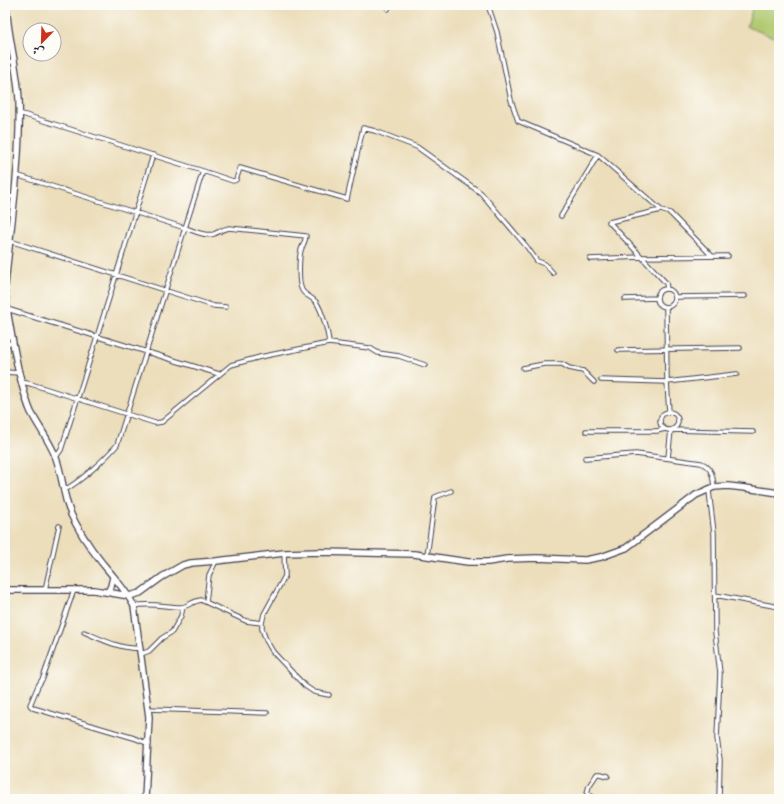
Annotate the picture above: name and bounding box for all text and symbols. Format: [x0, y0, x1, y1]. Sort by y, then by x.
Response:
north arrow [22, 22, 62, 62]
text: ش [30, 43, 46, 60]

